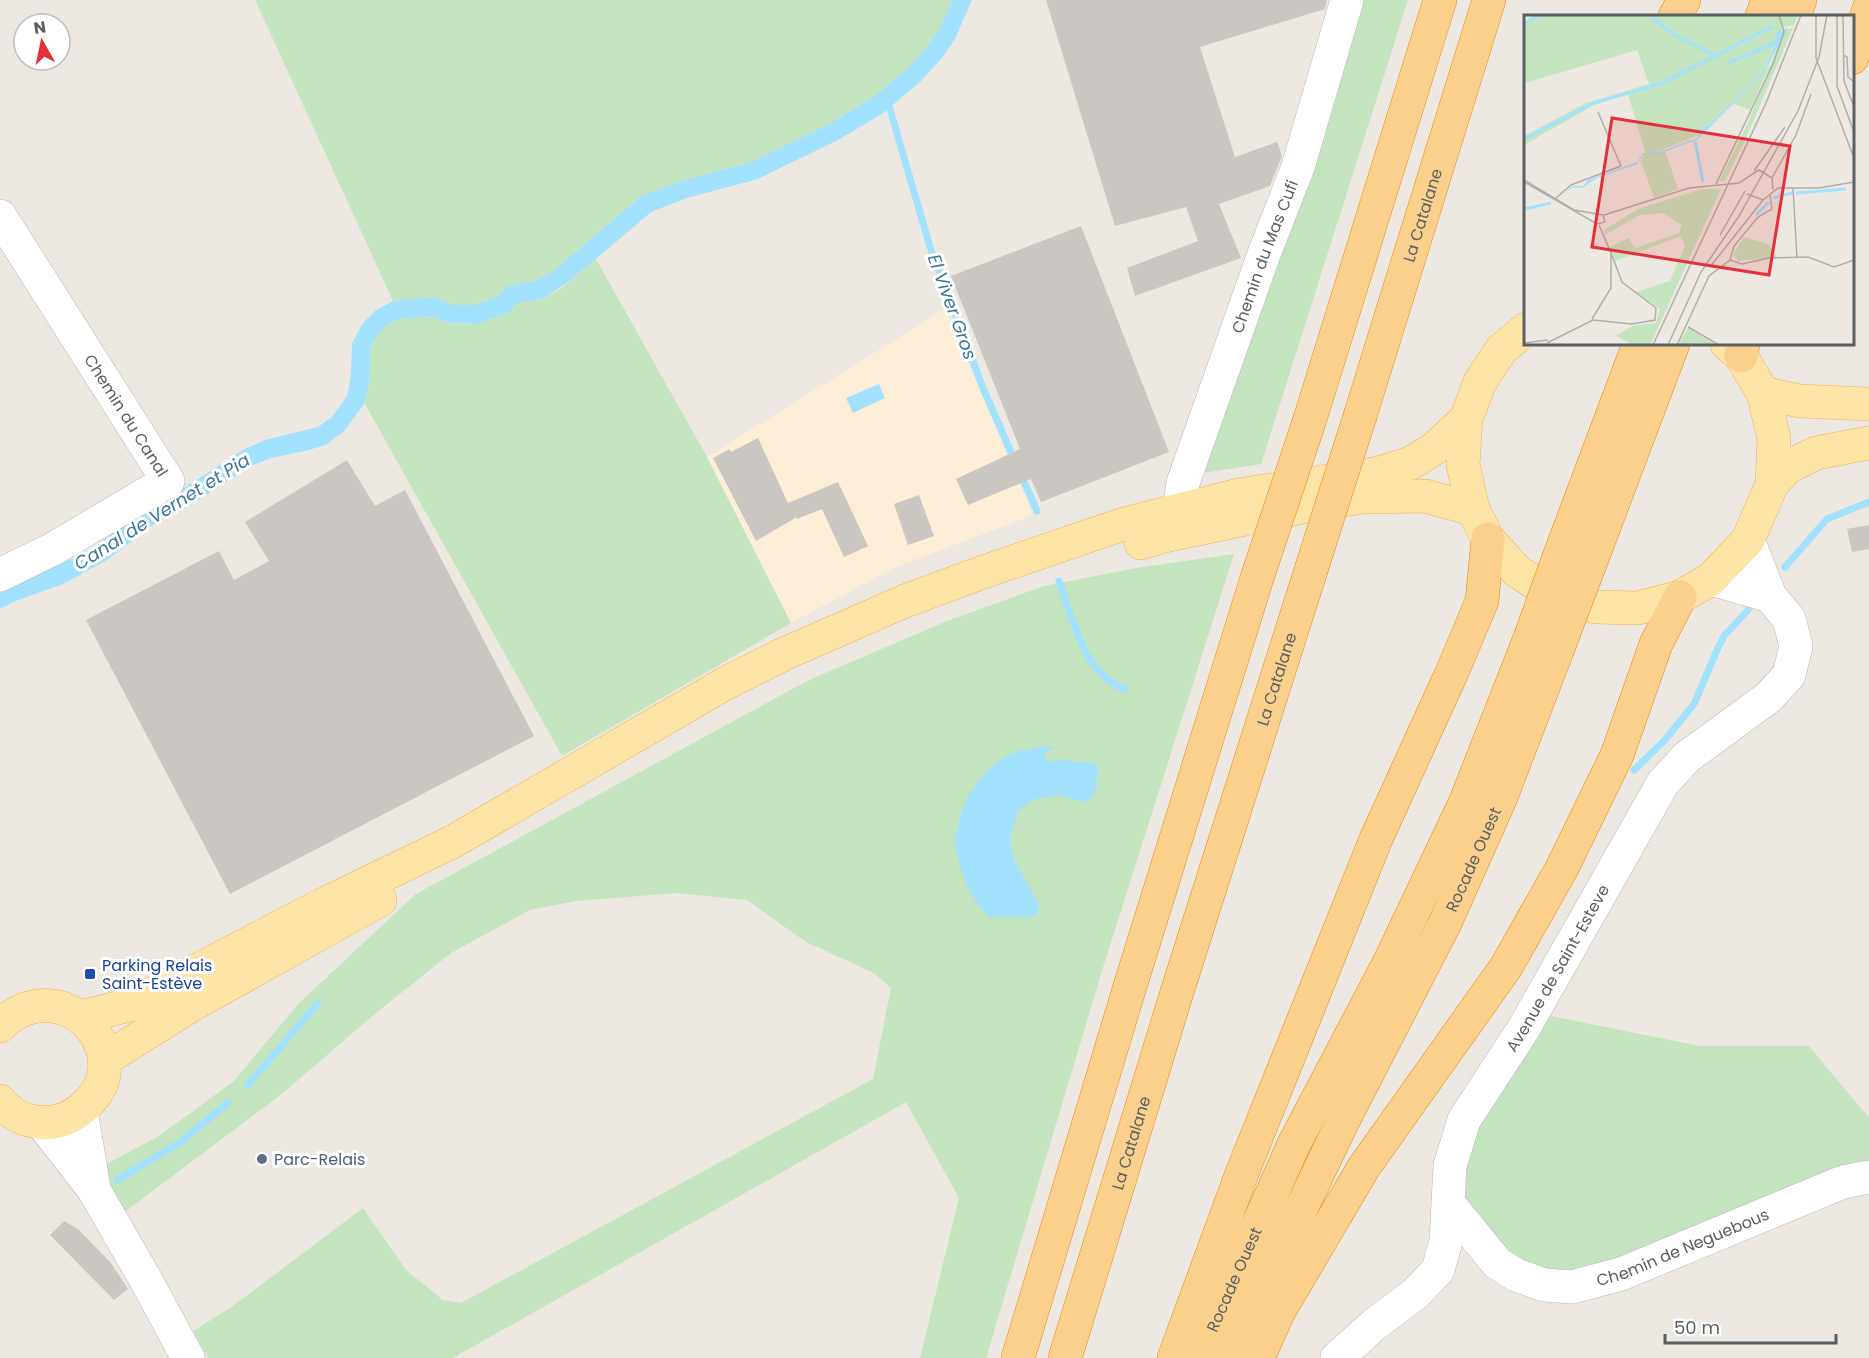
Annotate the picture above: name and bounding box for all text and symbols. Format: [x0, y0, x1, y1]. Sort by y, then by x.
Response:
north arrow [12, 12, 72, 72]
text: N [32, 15, 47, 40]
inset map [1524, 15, 1854, 345]
street label: La Catalane [1397, 166, 1448, 265]
street label: Chemin du Mas Cufi [1226, 177, 1304, 336]
water label: El Viver Gros [922, 251, 983, 363]
street label: Chemin du Canal [78, 350, 173, 481]
water label: Canal de Vernet et Pia [69, 447, 254, 576]
street label: La Catalane [1251, 630, 1302, 729]
street label: Rocade Ouest [1440, 803, 1507, 916]
street label: Avenue de Saint-Esteve [1500, 880, 1615, 1057]
place label: Parking Relais Saint-Estève [102, 954, 212, 995]
marker: Parking Relais Saint-Estève [83, 967, 97, 981]
street label: La Catalane [1106, 1093, 1157, 1193]
place label: Parc-Relais [274, 1148, 365, 1171]
marker: Parc-Relais [255, 1152, 269, 1166]
street label: Chemin de Neguebous [1594, 1203, 1773, 1292]
street label: Rocade Ouest [1201, 1223, 1268, 1336]
scale bar [1665, 1307, 1836, 1345]
text: 50 m [1674, 1315, 1720, 1340]

